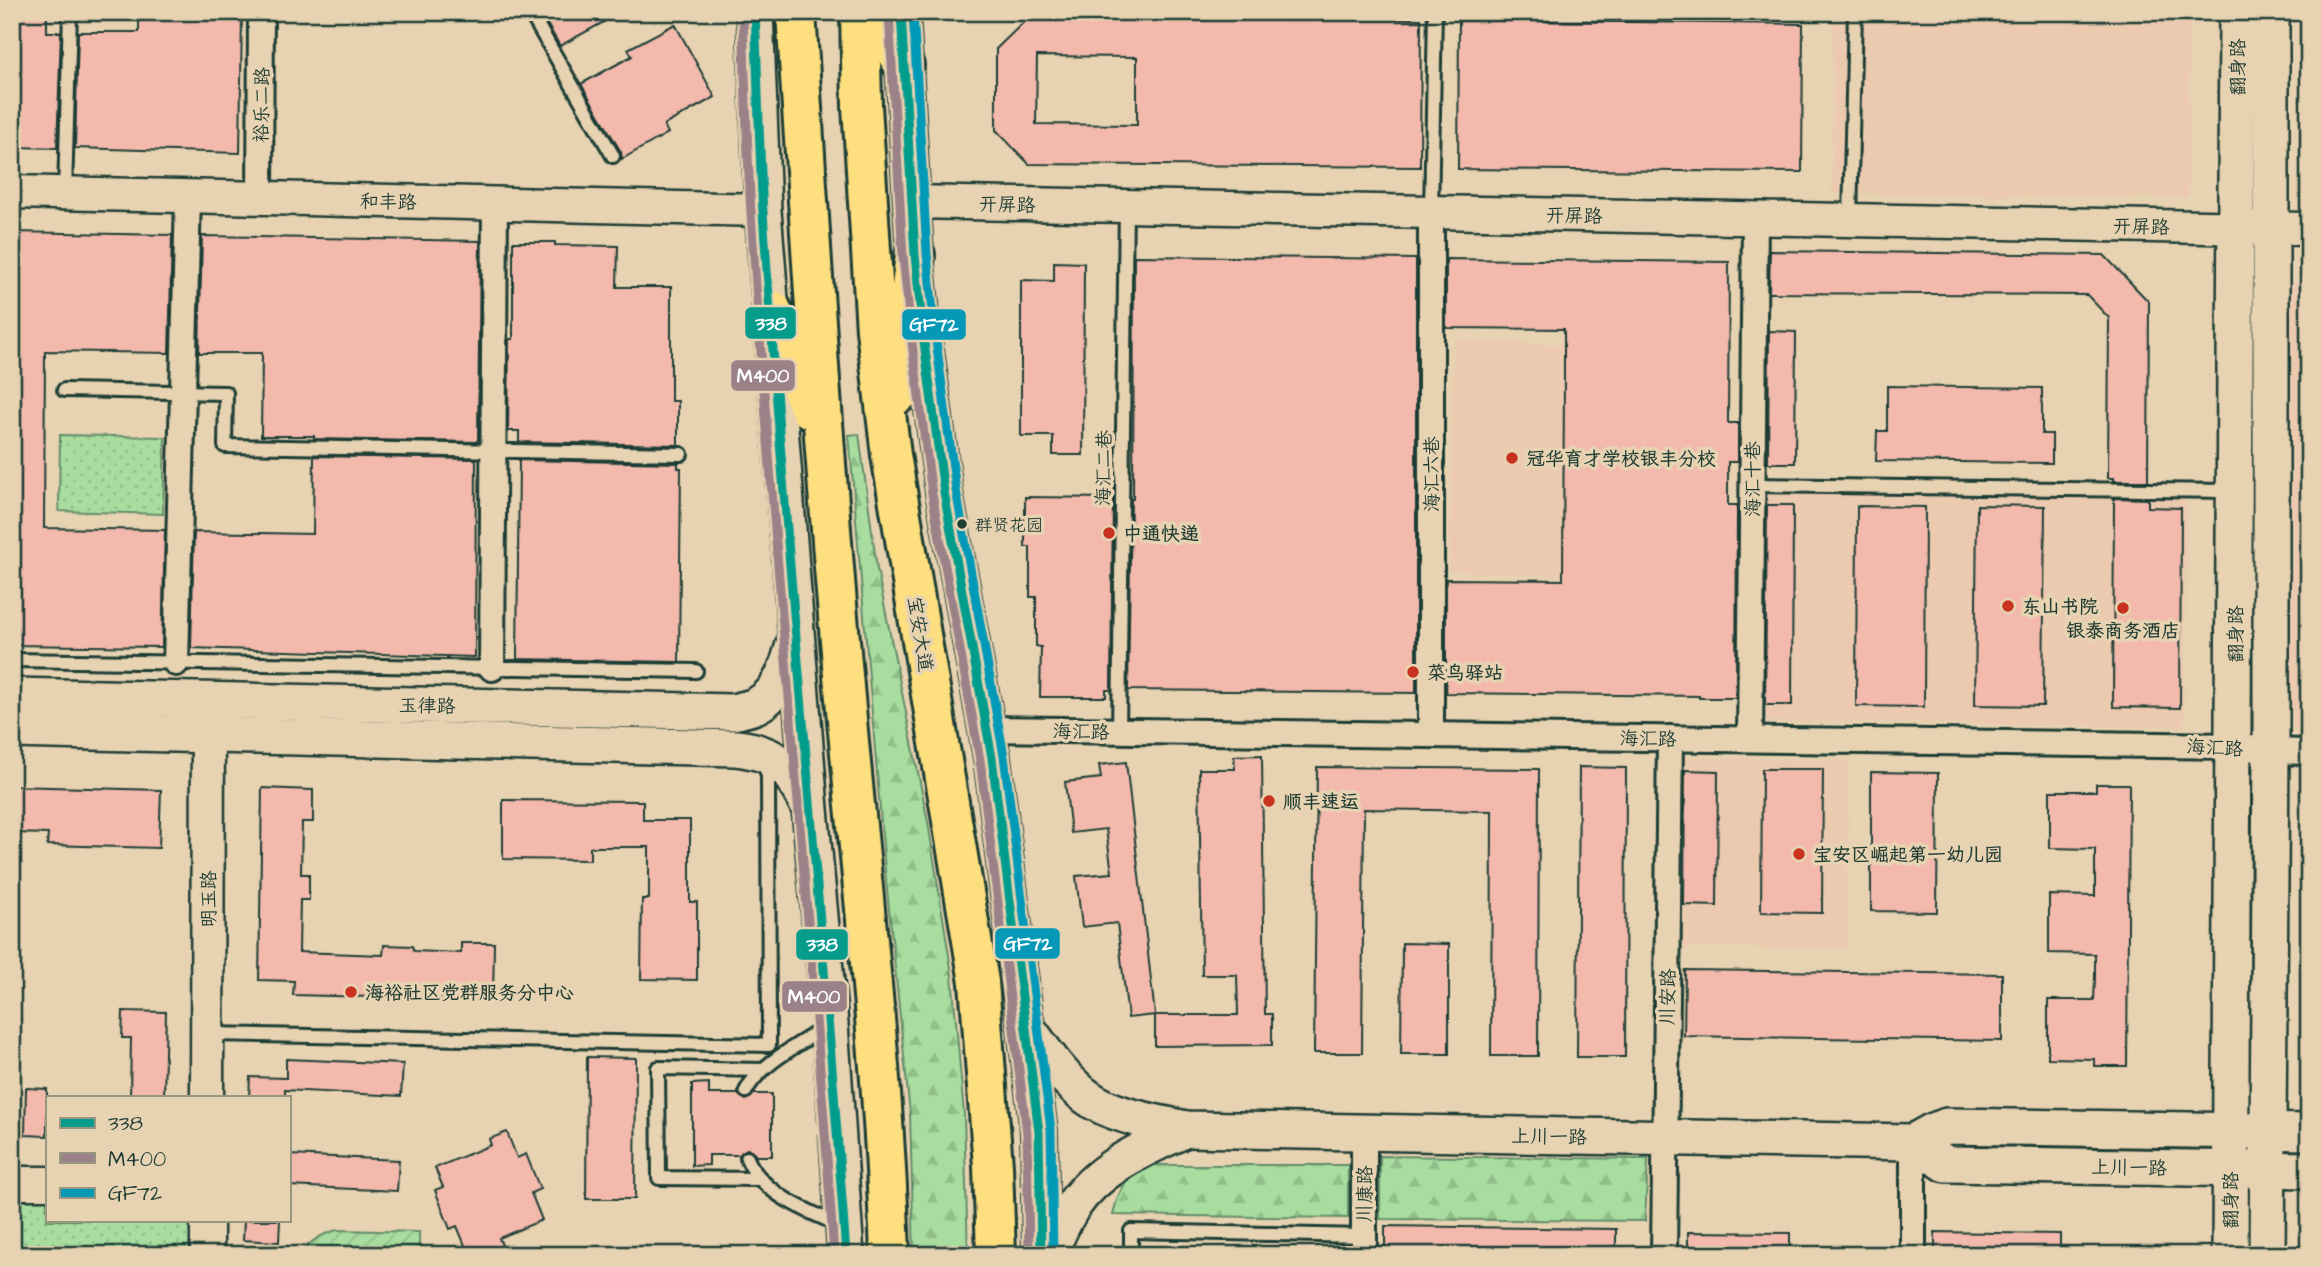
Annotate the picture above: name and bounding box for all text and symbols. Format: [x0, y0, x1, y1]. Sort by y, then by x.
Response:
street label: 翻身路 [2225, 38, 2252, 96]
street label: 裕乐二路 [248, 67, 277, 143]
street label: 和丰路 [359, 189, 417, 216]
street label: 开屏路 [978, 192, 1036, 219]
street label: 开屏路 [1545, 203, 1603, 230]
street label: 开屏路 [2112, 214, 2170, 241]
line badge: 338 [744, 306, 797, 340]
line badge: GF72 [901, 308, 967, 341]
text: 338 [754, 311, 788, 338]
text: GF72 [910, 312, 959, 339]
line badge: M400 [730, 359, 796, 392]
text: M400 [737, 363, 789, 390]
street label: 海汇二巷 [1090, 430, 1119, 506]
street label: 海汇六巷 [1419, 436, 1446, 512]
street label: 海汇十巷 [1740, 441, 1767, 517]
place label: 冠华育才学校银丰分校 [1526, 446, 1716, 473]
marker: 冠华育才学校银丰分校 [1504, 450, 1520, 466]
place label: 群贤花园 [975, 514, 1043, 538]
marker: 群贤花园 [955, 517, 969, 531]
place label: 中通快递 [1123, 521, 1199, 548]
marker: 中通快递 [1101, 525, 1117, 541]
place label: 东山书院 [2022, 594, 2098, 621]
street label: 宝安大道 [900, 595, 939, 674]
marker: 东山书院 [2000, 598, 2016, 614]
marker: 银泰商务酒店 [2115, 600, 2131, 616]
street label: 翻身路 [2223, 605, 2250, 663]
place label: 银泰商务酒店 [2066, 618, 2180, 645]
place label: 菜鸟驿站 [1427, 660, 1503, 687]
marker: 菜鸟驿站 [1405, 664, 1421, 680]
street label: 玉律路 [398, 693, 456, 720]
street label: 海汇路 [1052, 719, 1110, 746]
street label: 海汇路 [1619, 726, 1677, 753]
street label: 海汇路 [2186, 734, 2244, 763]
place label: 顺丰速运 [1283, 789, 1359, 816]
marker: 顺丰速运 [1261, 793, 1277, 809]
place label: 宝安区崛起第一幼儿园 [1813, 842, 2003, 869]
marker: 宝安区崛起第一幼儿园 [1791, 846, 1807, 862]
street label: 明玉路 [196, 870, 223, 928]
line badge: GF72 [994, 927, 1061, 960]
line badge: 338 [795, 928, 849, 961]
text: GF72 [1004, 931, 1053, 958]
text: 338 [805, 932, 839, 959]
street label: 川安路 [1655, 968, 1682, 1026]
place label: 海裕社区党群服务分中心 [365, 980, 574, 1007]
line badge: M400 [781, 980, 848, 1013]
marker: 海裕社区党群服务分中心 [343, 984, 359, 1000]
text: M400 [788, 984, 840, 1011]
legend [46, 1096, 290, 1222]
text: 338 [108, 1109, 143, 1138]
street label: 上川一路 [1511, 1123, 1587, 1152]
text: M400 [108, 1145, 166, 1174]
street label: 上川一路 [2091, 1154, 2167, 1183]
street label: 川康路 [1352, 1165, 1379, 1223]
street label: 翻身路 [2218, 1171, 2245, 1229]
text: GF72 [108, 1179, 162, 1208]

